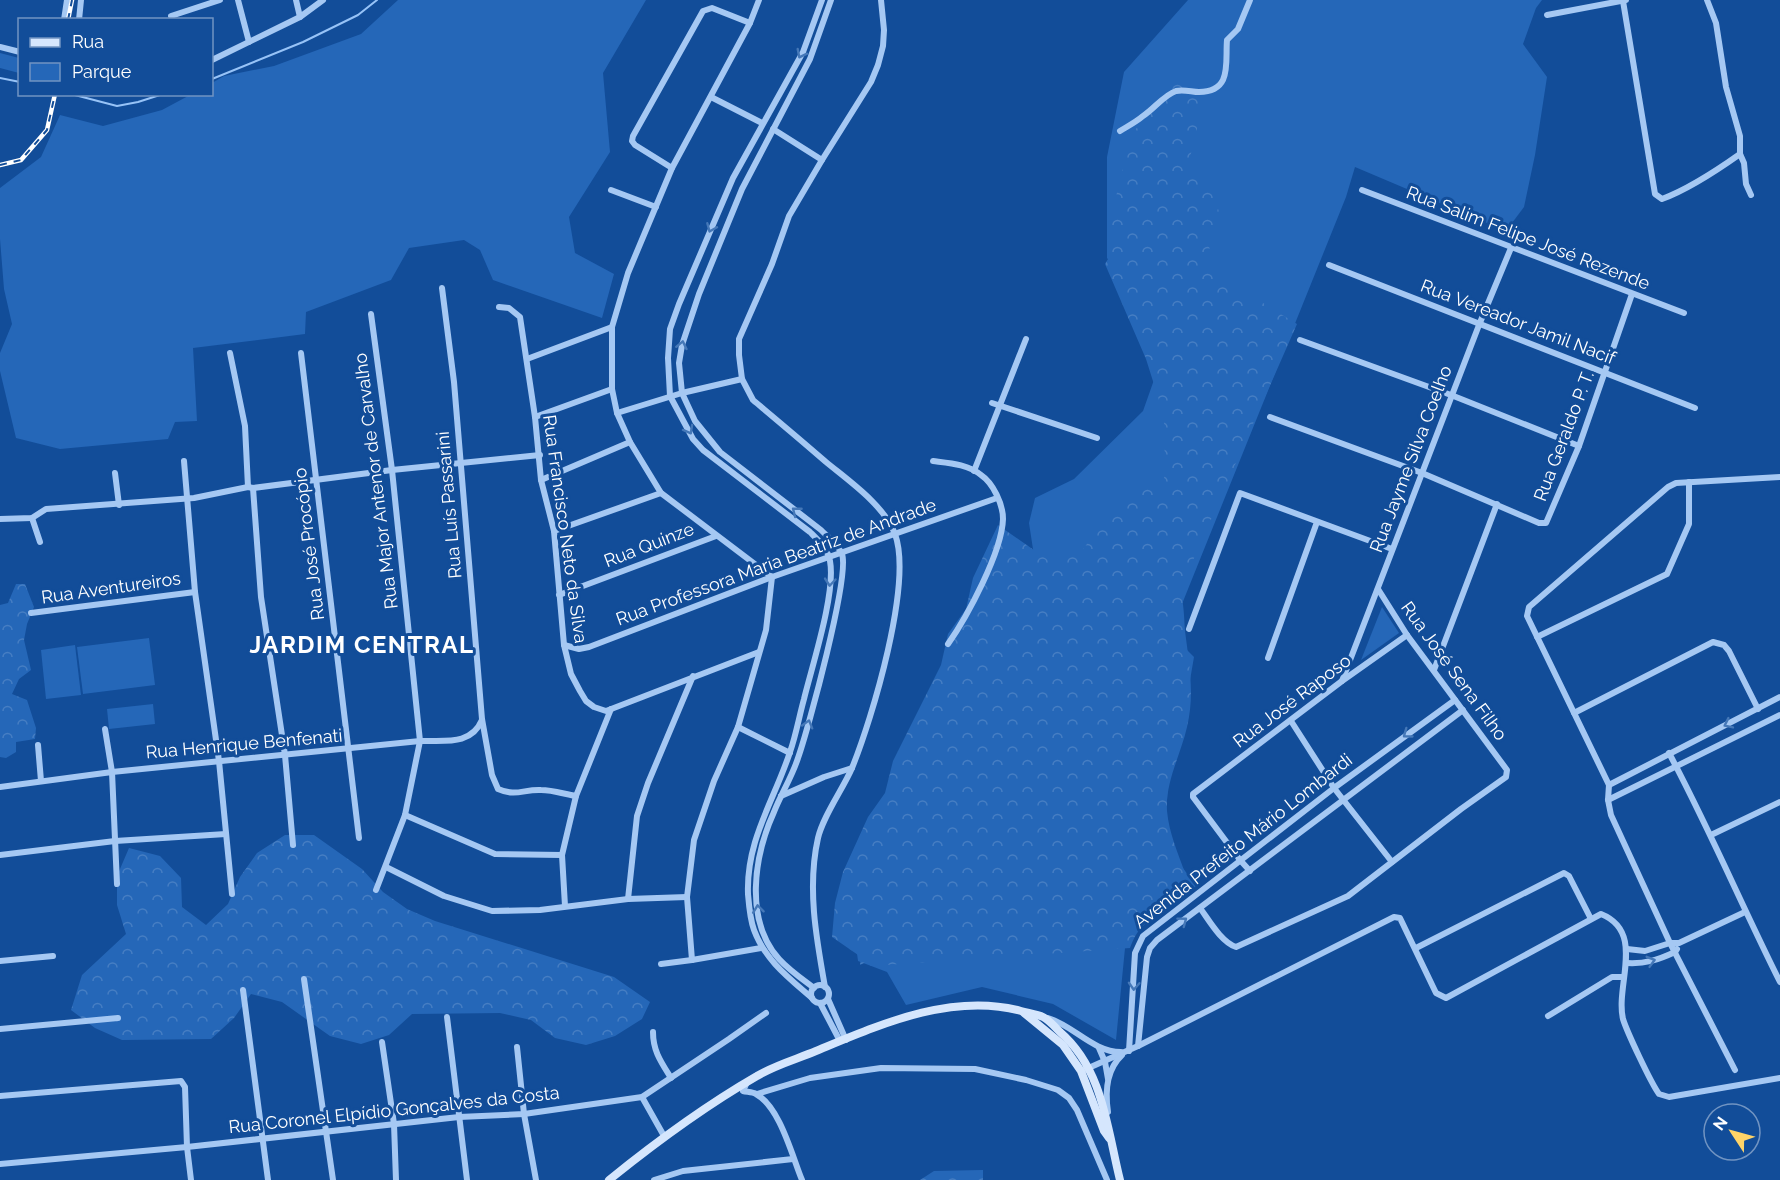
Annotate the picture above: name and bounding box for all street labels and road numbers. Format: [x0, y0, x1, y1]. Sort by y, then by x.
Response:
street label: Rua Salim Felipe José Rezende [1404, 181, 1653, 294]
street label: Rua Vereador Jamil Nacif [1418, 275, 1620, 369]
street label: Rua Major Antenor de Carvalho [349, 352, 402, 610]
street label: Rua Jayme Silva Coelho [1365, 362, 1456, 555]
street label: Rua Geraldo P. T. [1529, 368, 1598, 504]
street label: Rua Francisco Neto da Silva [539, 413, 592, 644]
street label: Rua Luís Passarini [432, 430, 465, 580]
street label: Rua José Procópio [289, 466, 328, 622]
street label: Rua Professora Maria Beatriz de Andrade [613, 494, 939, 629]
street label: Rua Quinze [601, 518, 697, 571]
street label: Rua Aventureiros [40, 567, 182, 608]
street label: Rua José Sena Filho [1397, 597, 1512, 744]
street label: Rua José Raposo [1229, 649, 1355, 752]
street label: Rua Henrique Benfenati [145, 724, 343, 763]
street label: Avenida Prefeito Mário Lombardi [1129, 749, 1356, 932]
street label: Rua Coronel Elpídio Gonçalves da Costa [228, 1082, 560, 1137]

